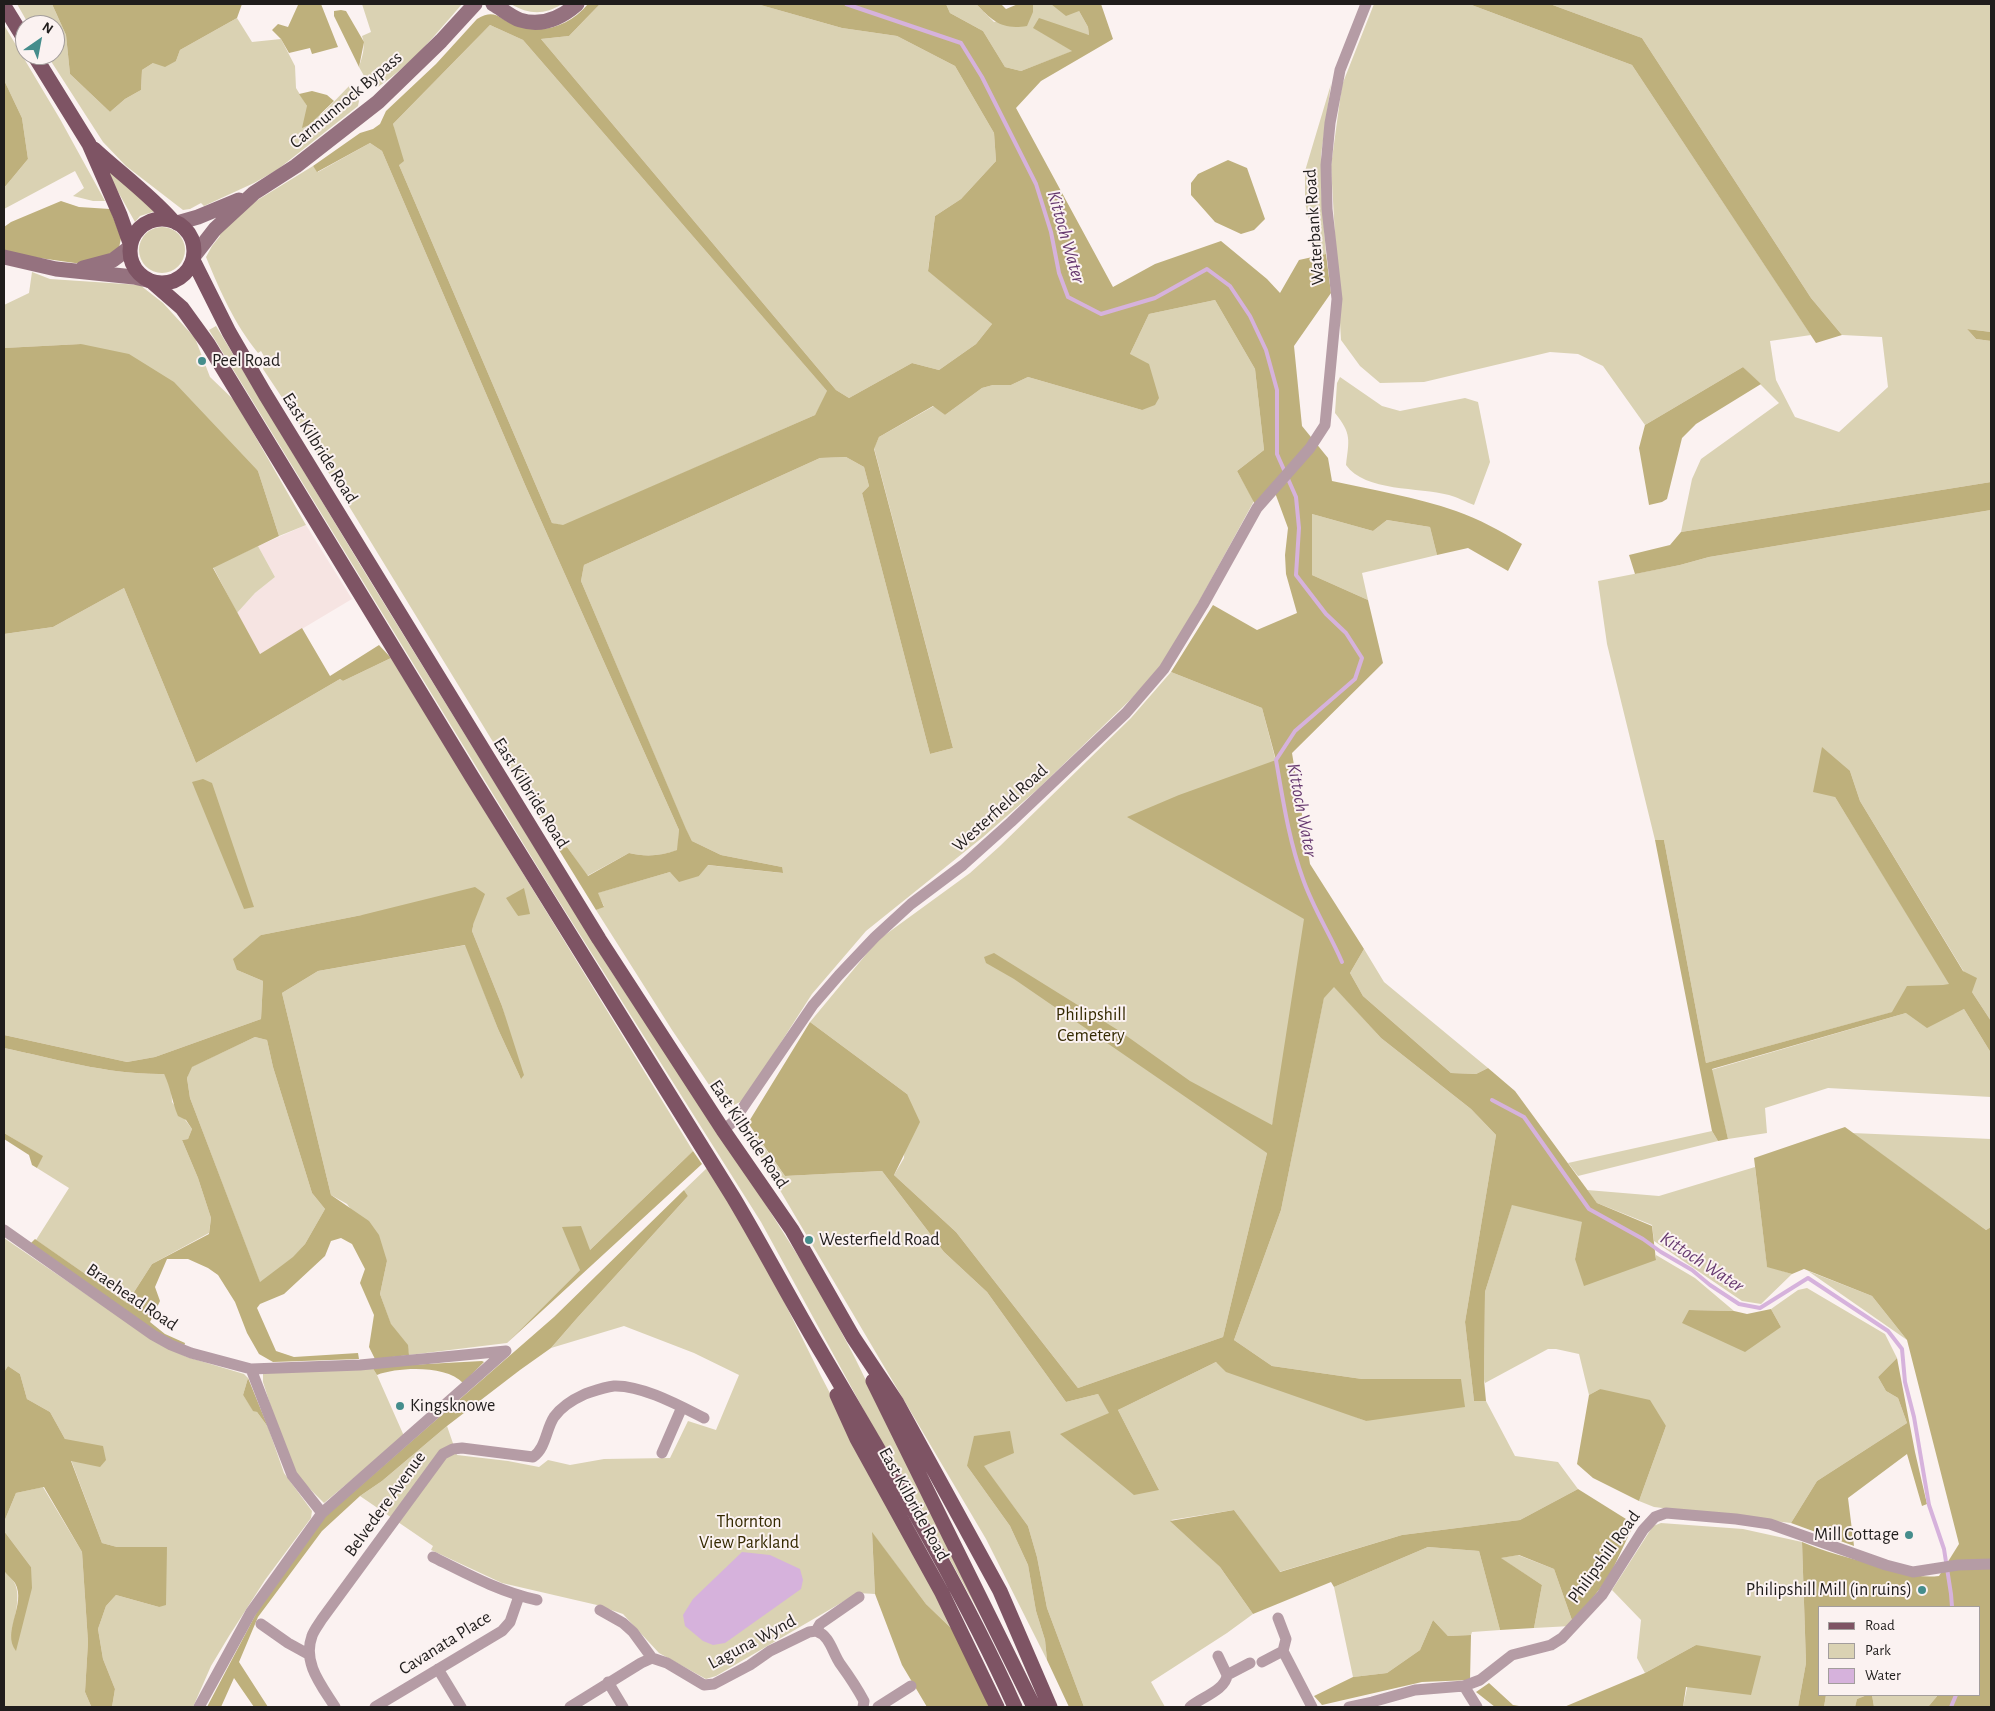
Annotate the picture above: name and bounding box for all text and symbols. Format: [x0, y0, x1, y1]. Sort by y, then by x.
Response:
north arrow [15, 15, 65, 65]
text: N [40, 20, 56, 37]
street label: Carmunnock Bypass [285, 47, 407, 153]
street label: Waterbank Road [1299, 168, 1329, 286]
water label: Kittoch Water [1042, 188, 1090, 286]
place label: Peel Road [212, 350, 280, 372]
marker: Peel Road [196, 355, 208, 367]
street label: East Kilbride Road [277, 389, 363, 507]
street label: East Kilbride Road [488, 734, 574, 852]
street label: Westerfield Road [948, 760, 1052, 856]
water label: Kittoch Water [1282, 761, 1322, 859]
park label: Philipshill Cemetery [1056, 1004, 1126, 1046]
street label: East Kilbride Road [705, 1076, 793, 1192]
water label: Kittoch Water [1656, 1227, 1748, 1297]
place label: Westerfield Road [819, 1229, 940, 1251]
marker: Westerfield Road [803, 1234, 815, 1246]
street label: Braehead Road [82, 1258, 182, 1336]
place label: Kingsknowe [410, 1395, 495, 1417]
marker: Kingsknowe [394, 1400, 406, 1412]
street label: East Kilbride Road [874, 1444, 954, 1564]
street label: Belvedere Avenue [340, 1447, 430, 1561]
street label: Philipshill Road [1563, 1507, 1645, 1607]
park label: Thornton View Parkland [699, 1511, 799, 1554]
place label: Mill Cottage [1814, 1524, 1899, 1546]
marker: Mill Cottage [1903, 1529, 1915, 1541]
place label: Philipshill Mill (in ruins) [1746, 1579, 1912, 1601]
marker: Philipshill Mill (in ruins) [1916, 1584, 1928, 1596]
street label: Cavanata Place [395, 1606, 495, 1680]
legend [1818, 1606, 1980, 1696]
street label: Laguna Wynd [705, 1610, 799, 1674]
text: Road [1865, 1618, 1895, 1633]
text: Park [1865, 1643, 1891, 1658]
text: Water [1865, 1668, 1901, 1683]

